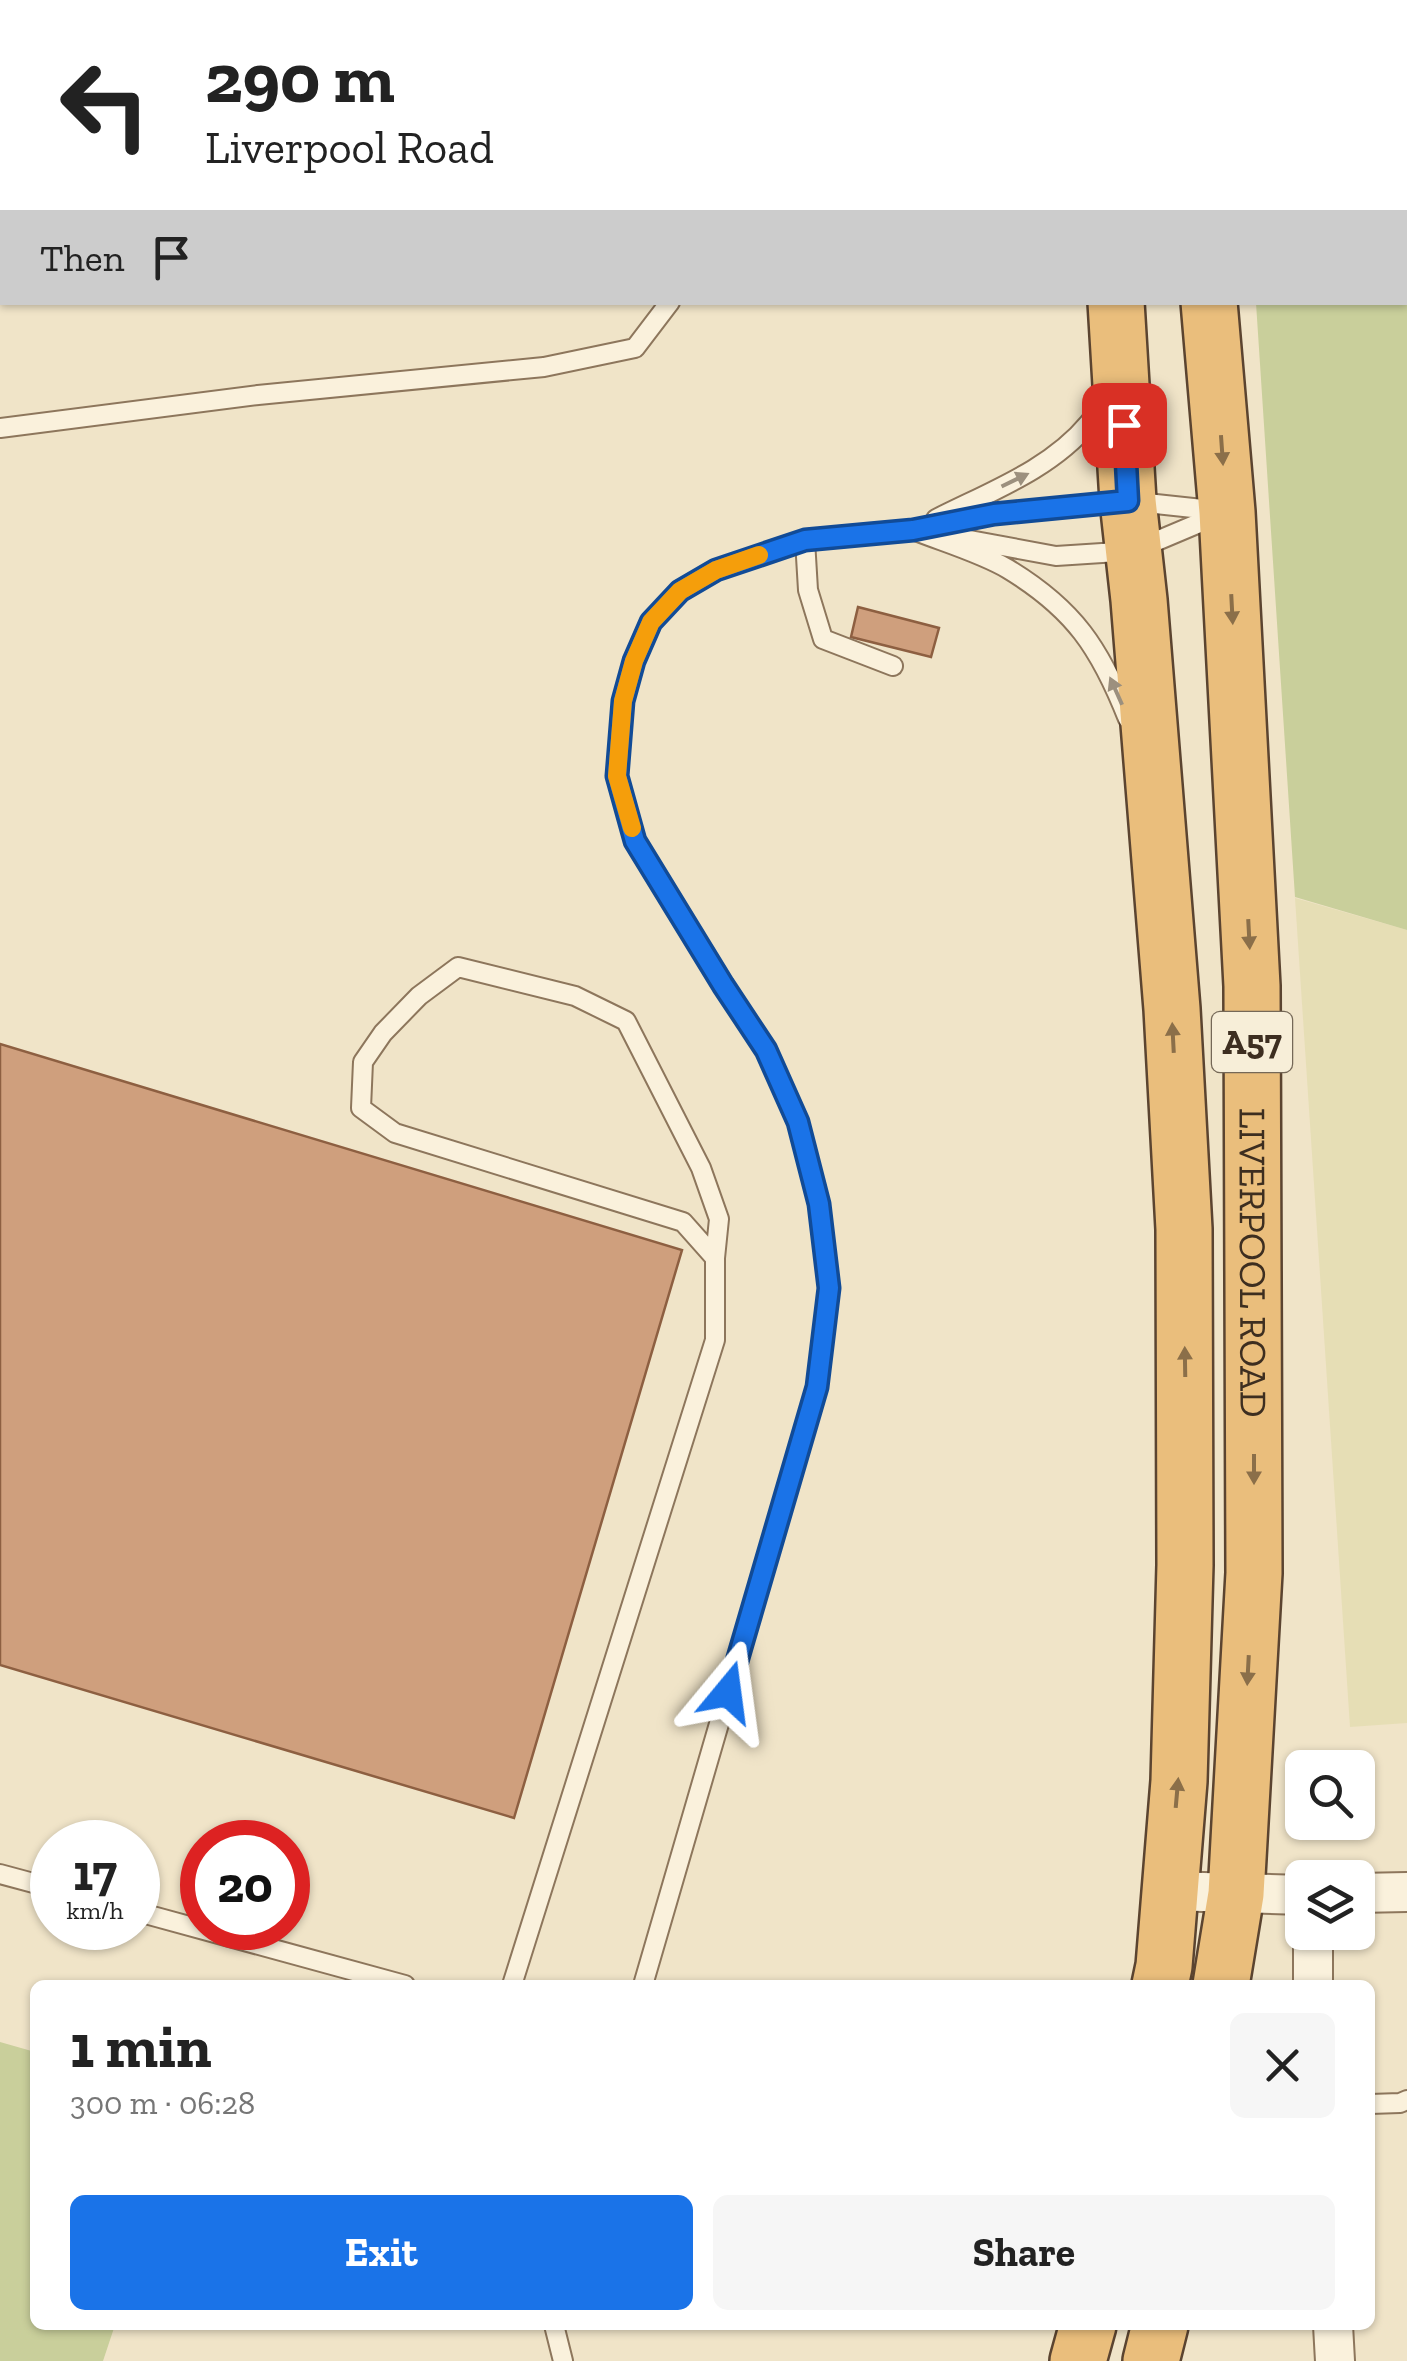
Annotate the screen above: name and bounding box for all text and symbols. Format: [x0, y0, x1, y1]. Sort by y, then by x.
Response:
text: 290 m [205, 36, 395, 120]
icon: left [40, 40, 170, 170]
text: Liverpool Road [205, 121, 494, 175]
icon: arrive [144, 230, 199, 285]
text: Then [40, 235, 124, 281]
pin [1082, 383, 1167, 468]
icon: arrive [1097, 398, 1152, 453]
one-way arrow [1214, 435, 1230, 467]
one-way arrow [1001, 471, 1030, 488]
one-way arrow [1224, 594, 1240, 626]
one-way arrow [1108, 676, 1124, 706]
one-way arrow [1241, 918, 1257, 950]
road number: A57 [1212, 1012, 1292, 1072]
one-way arrow [1165, 1021, 1181, 1053]
street label: LIVERPOOL ROAD [1229, 1108, 1276, 1418]
one-way arrow [1177, 1346, 1193, 1378]
one-way arrow [1246, 1453, 1262, 1485]
position arrow [676, 1640, 780, 1744]
one-way arrow [1240, 1655, 1256, 1687]
map controls [1285, 1750, 1375, 1950]
button: search [1285, 1750, 1375, 1840]
one-way arrow [1170, 1777, 1186, 1809]
speed limit sign: 20 [180, 1820, 310, 1950]
text: 17 [73, 1843, 117, 1903]
button: layers [1285, 1860, 1375, 1950]
text: km/h [66, 1895, 124, 1925]
text: 1 min [70, 2010, 212, 2082]
button: close [1230, 2013, 1335, 2118]
text: 300 m · 06:28 [70, 2084, 255, 2122]
button: Exit [70, 2195, 693, 2310]
button: Share [713, 2195, 1335, 2310]

